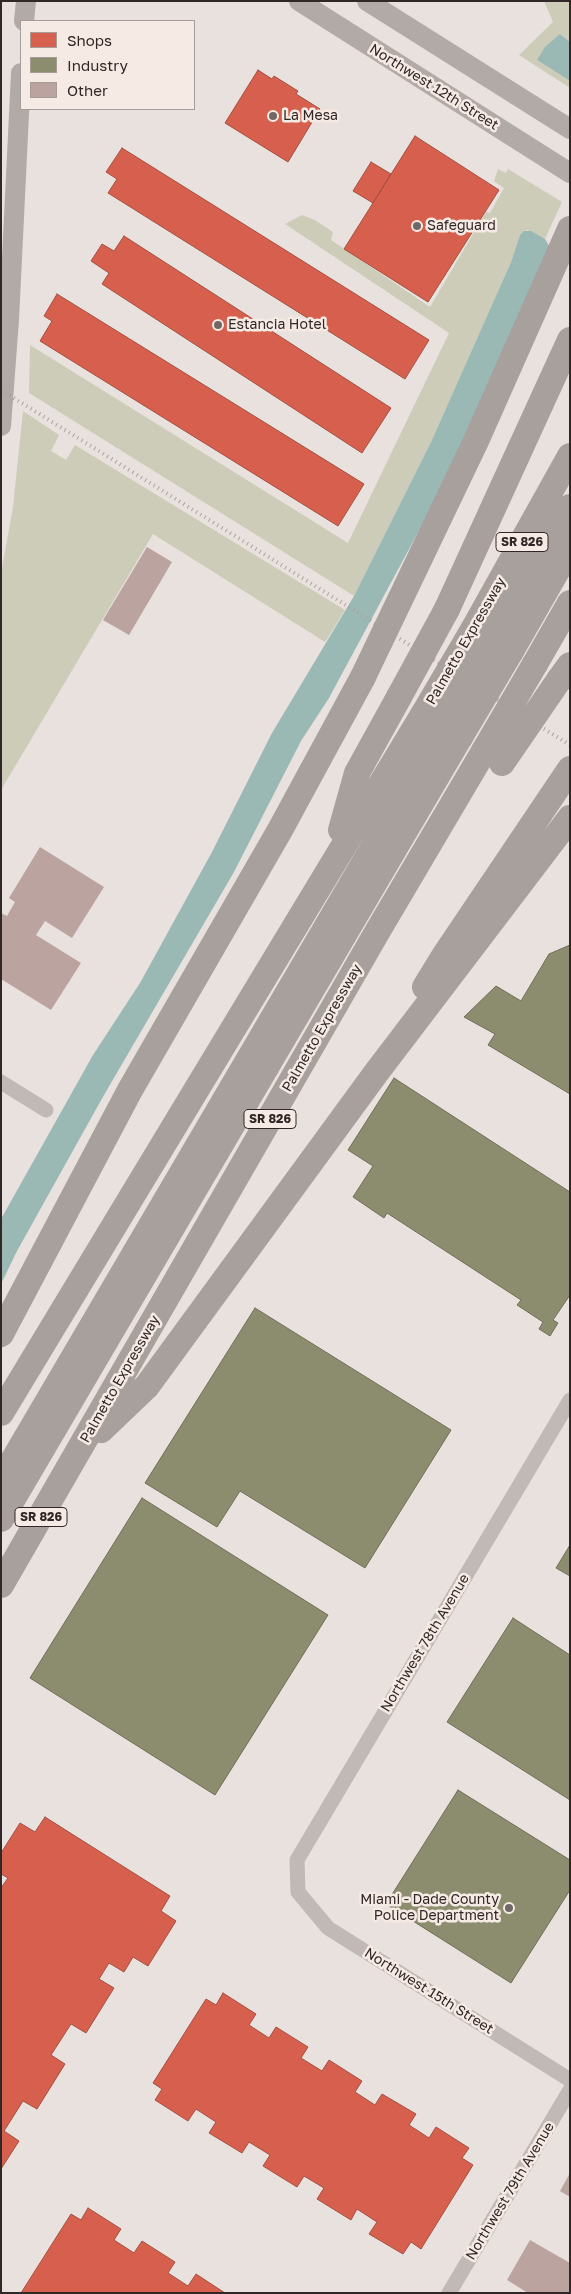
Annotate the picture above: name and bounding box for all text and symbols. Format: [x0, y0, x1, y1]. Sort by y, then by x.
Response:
legend [20, 20, 195, 110]
text: Shops [67, 31, 112, 49]
street label: Northwest 12th Street [366, 40, 502, 134]
text: Industry [67, 56, 128, 74]
text: Other [67, 81, 108, 99]
place label: La Mesa [283, 108, 338, 124]
marker: La Mesa [267, 110, 279, 122]
place label: Safeguard [427, 218, 496, 234]
marker: Safeguard [411, 220, 423, 232]
place label: Estancia Hotel [228, 317, 326, 333]
marker: Estancia Hotel [212, 319, 224, 331]
road number: SR 826 [496, 532, 548, 552]
street label: Palmetto Expressway [423, 574, 509, 708]
street label: Palmetto Expressway [279, 961, 365, 1095]
road number: SR 826 [244, 1110, 296, 1128]
street label: Palmetto Expressway [77, 1312, 163, 1446]
road number: SR 826 [15, 1508, 67, 1526]
street label: Northwest 78th Avenue [377, 1571, 473, 1715]
place label: Miami - Dade County Police Department [360, 1892, 499, 1924]
marker: Miami - Dade County Police Department [503, 1902, 515, 1914]
street label: Northwest 15th Street [361, 1944, 497, 2038]
street label: Northwest 79th Avenue [462, 2119, 558, 2263]

